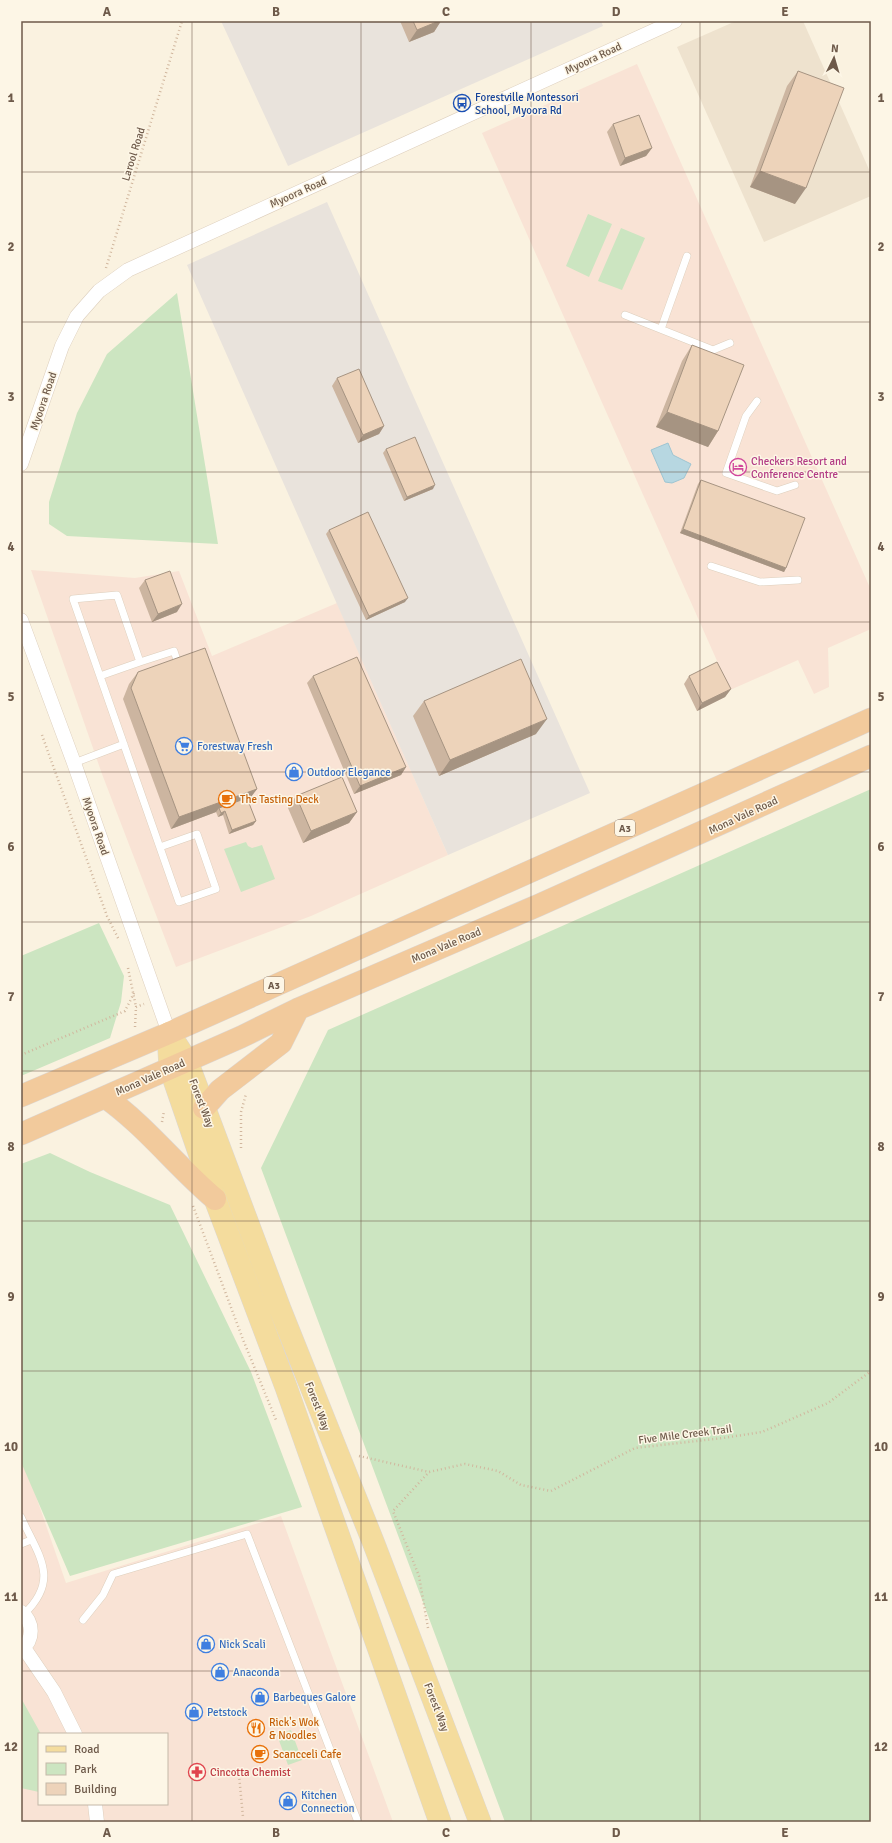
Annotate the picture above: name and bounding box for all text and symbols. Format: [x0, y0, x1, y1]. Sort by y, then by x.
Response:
text: A [103, 4, 112, 20]
text: B [272, 4, 280, 20]
text: C [442, 4, 450, 20]
text: D [612, 4, 621, 20]
text: E [781, 4, 789, 20]
north arrow [814, 38, 854, 78]
street label: Myoora Road [563, 40, 624, 77]
text: N [830, 42, 839, 55]
text: 1 [7, 90, 15, 106]
text: 1 [877, 90, 885, 106]
place label: Forestville Montessori School, Myoora Rd [475, 91, 579, 117]
bus stop icon: Forestville Montessori School, Myoora Rd [452, 93, 472, 113]
street label: Larool Road [119, 125, 148, 183]
street label: Myoora Road [268, 174, 329, 211]
text: 2 [7, 239, 15, 255]
text: 2 [877, 239, 885, 255]
street label: Myoora Road [27, 370, 60, 432]
text: 3 [7, 389, 15, 405]
text: 3 [877, 389, 885, 405]
place label: Checkers Resort and Conference Centre [751, 455, 847, 481]
hotel icon: Checkers Resort and Conference Centre [728, 457, 748, 477]
text: 4 [7, 539, 15, 555]
text: 4 [877, 539, 885, 555]
text: 5 [7, 689, 15, 705]
text: 5 [877, 689, 885, 705]
supermarket icon: Forestway Fresh [174, 736, 194, 756]
place label: Forestway Fresh [197, 740, 273, 753]
shop icon: Outdoor Elegance [284, 762, 304, 782]
place label: Outdoor Elegance [307, 766, 391, 779]
cafe icon: The Tasting Deck [217, 789, 237, 809]
place label: The Tasting Deck [240, 793, 319, 806]
street label: Mona Vale Road [707, 794, 780, 837]
street label: Myoora Road [79, 795, 112, 857]
road number: A3 [615, 820, 635, 836]
text: 6 [7, 839, 15, 855]
text: 6 [877, 839, 885, 855]
street label: Mona Vale Road [409, 925, 483, 966]
road number: A3 [264, 977, 284, 993]
text: 7 [7, 989, 15, 1005]
text: 7 [877, 989, 885, 1005]
street label: Mona Vale Road [113, 1056, 187, 1099]
street label: Forest Way [186, 1077, 217, 1130]
text: 8 [7, 1139, 15, 1155]
text: 8 [877, 1139, 885, 1155]
text: 9 [7, 1289, 15, 1305]
text: 9 [877, 1289, 885, 1305]
street label: Forest Way [302, 1380, 333, 1433]
street label: Five Mile Creek Trail [637, 1422, 733, 1447]
text: 10 [4, 1439, 18, 1455]
text: 10 [874, 1439, 888, 1455]
text: 11 [4, 1589, 18, 1605]
text: 11 [874, 1589, 888, 1605]
shop icon: Nick Scali [196, 1634, 216, 1654]
place label: Nick Scali [219, 1638, 266, 1651]
shop icon: Anaconda [210, 1662, 230, 1682]
place label: Anaconda [233, 1666, 280, 1679]
street label: Forest Way [421, 1681, 452, 1734]
shop icon: Barbeques Galore [250, 1687, 270, 1707]
place label: Barbeques Galore [273, 1691, 356, 1704]
shop icon: Petstock [184, 1702, 204, 1722]
place label: Petstock [207, 1706, 248, 1719]
place label: Rick's Wok & Noodles [269, 1716, 319, 1742]
restaurant icon: Rick's Wok & Noodles [246, 1718, 266, 1738]
legend [38, 1733, 168, 1805]
text: 12 [4, 1739, 18, 1755]
text: 12 [874, 1739, 888, 1755]
text: Road [74, 1742, 100, 1757]
cafe icon: Scancceli Cafe [250, 1744, 270, 1764]
place label: Scancceli Cafe [273, 1748, 341, 1761]
text: Park [74, 1762, 97, 1777]
pharmacy icon: Cincotta Chemist [187, 1762, 207, 1782]
place label: Cincotta Chemist [210, 1766, 291, 1779]
text: Building [74, 1782, 117, 1797]
place label: Kitchen Connection [301, 1789, 355, 1815]
shop icon: Kitchen Connection [278, 1791, 298, 1811]
text: A [103, 1825, 112, 1841]
text: B [272, 1825, 280, 1841]
text: C [442, 1825, 450, 1841]
text: D [612, 1825, 621, 1841]
text: E [781, 1825, 789, 1841]

